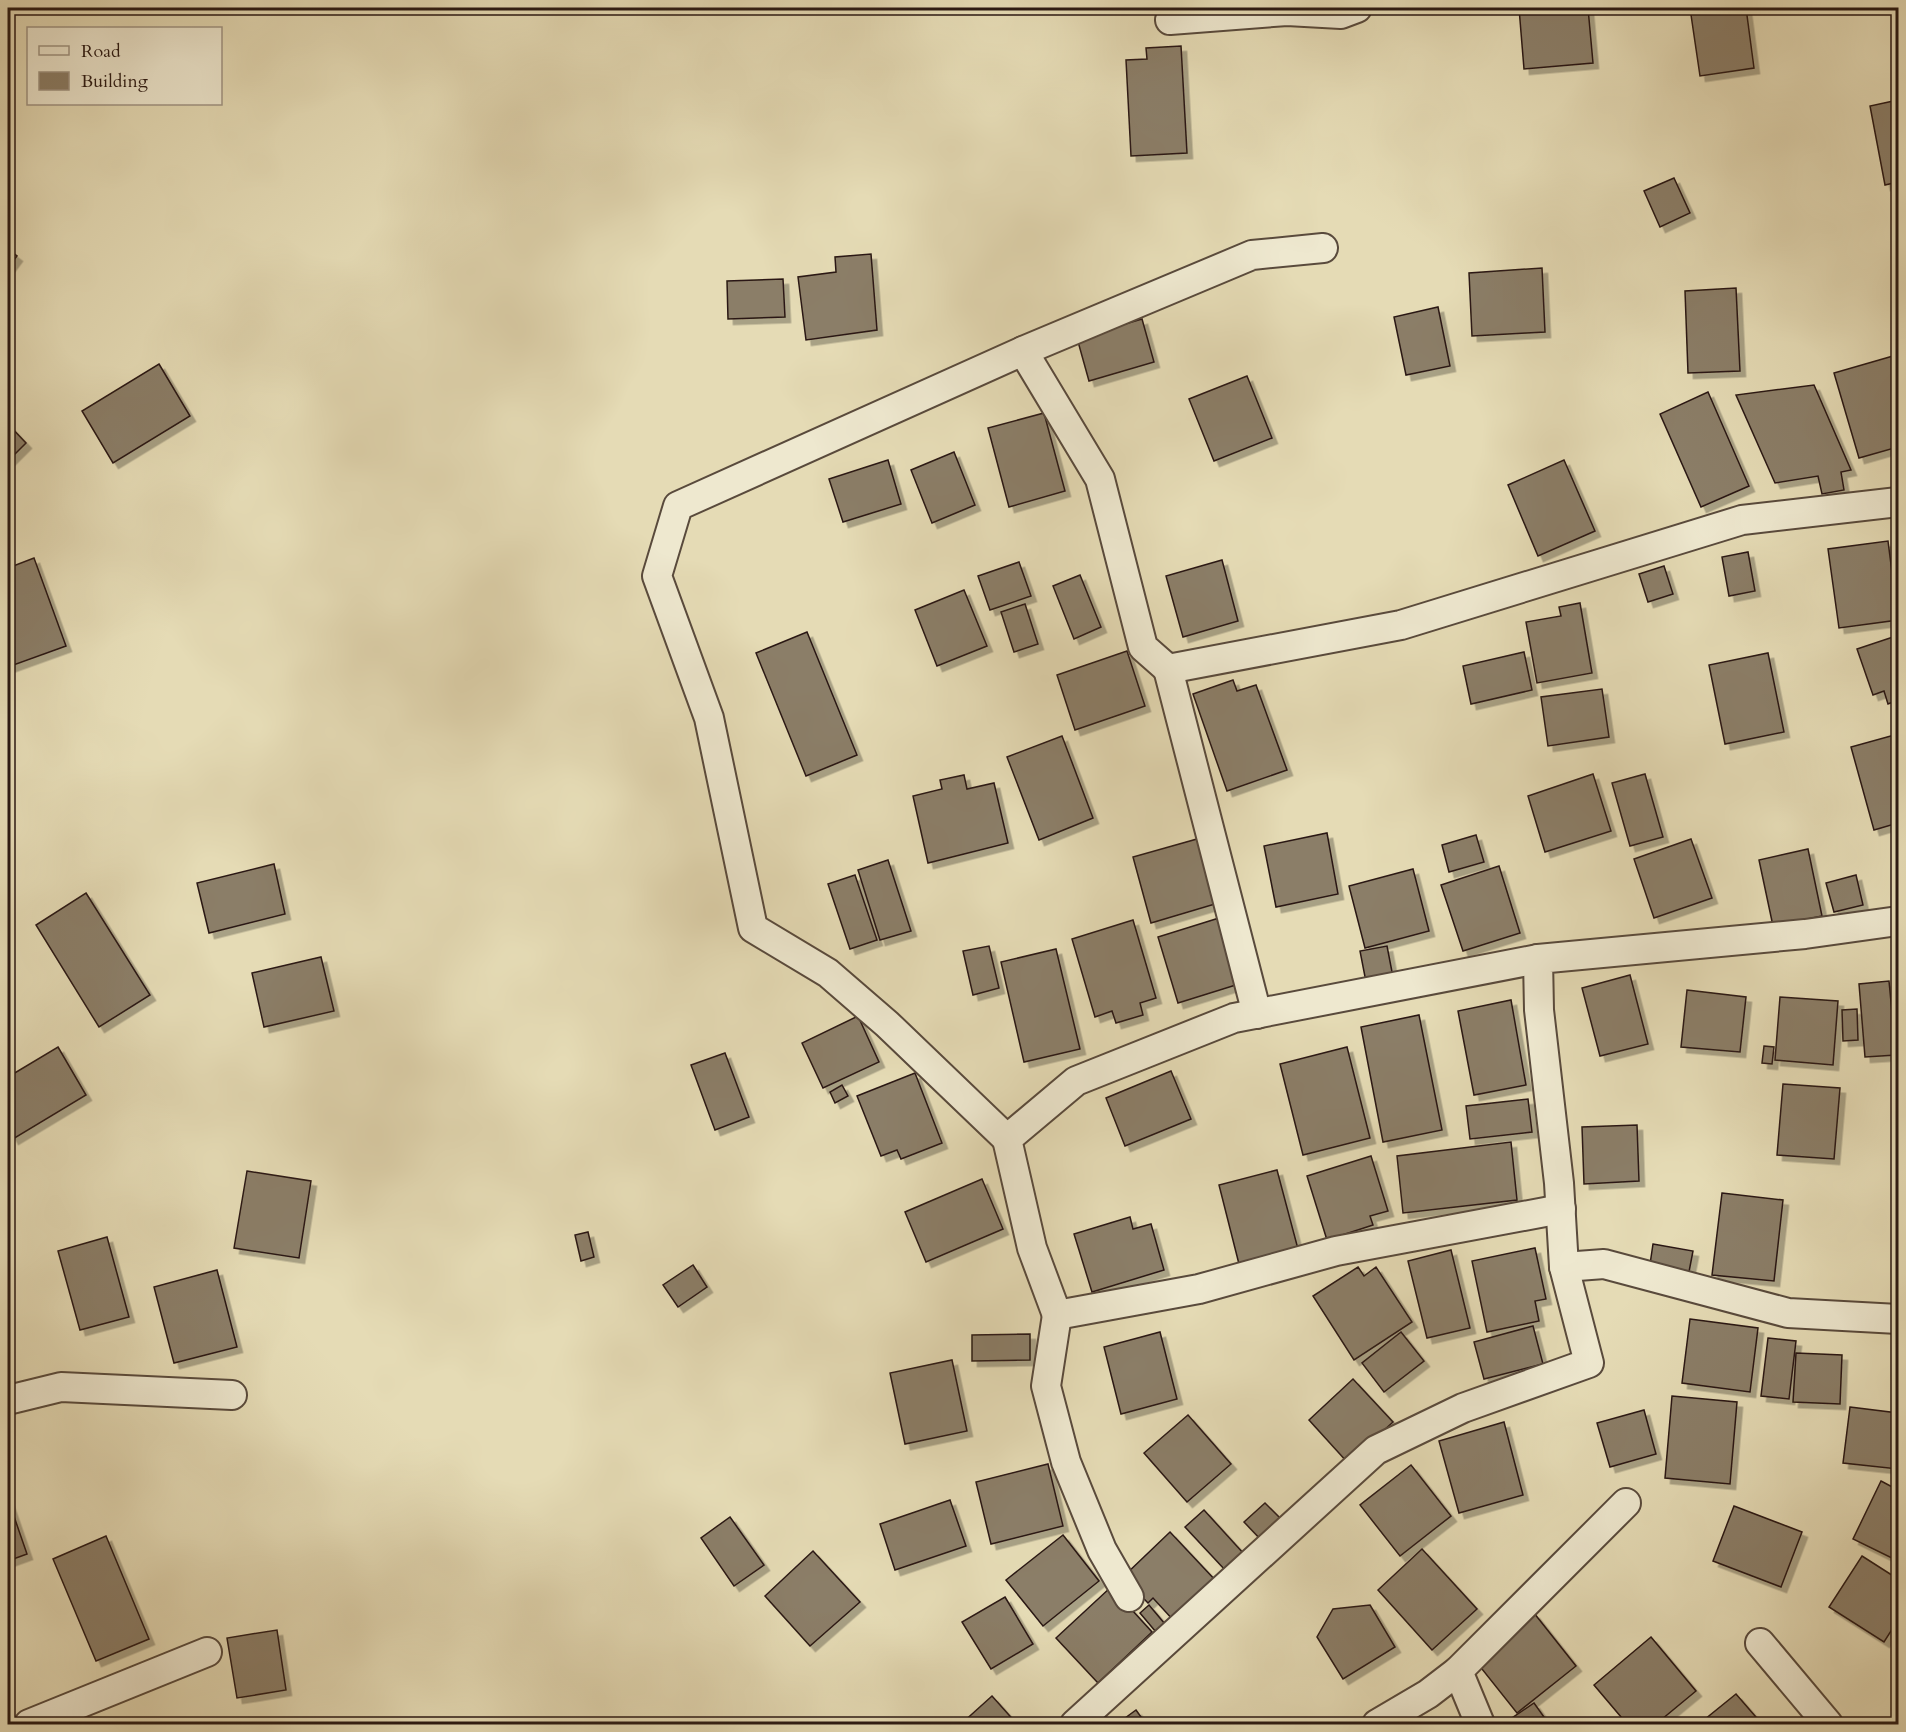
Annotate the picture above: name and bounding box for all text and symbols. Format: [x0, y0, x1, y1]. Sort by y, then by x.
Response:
legend [27, 27, 222, 105]
text: Road [81, 39, 121, 64]
text: Building [81, 69, 149, 94]

